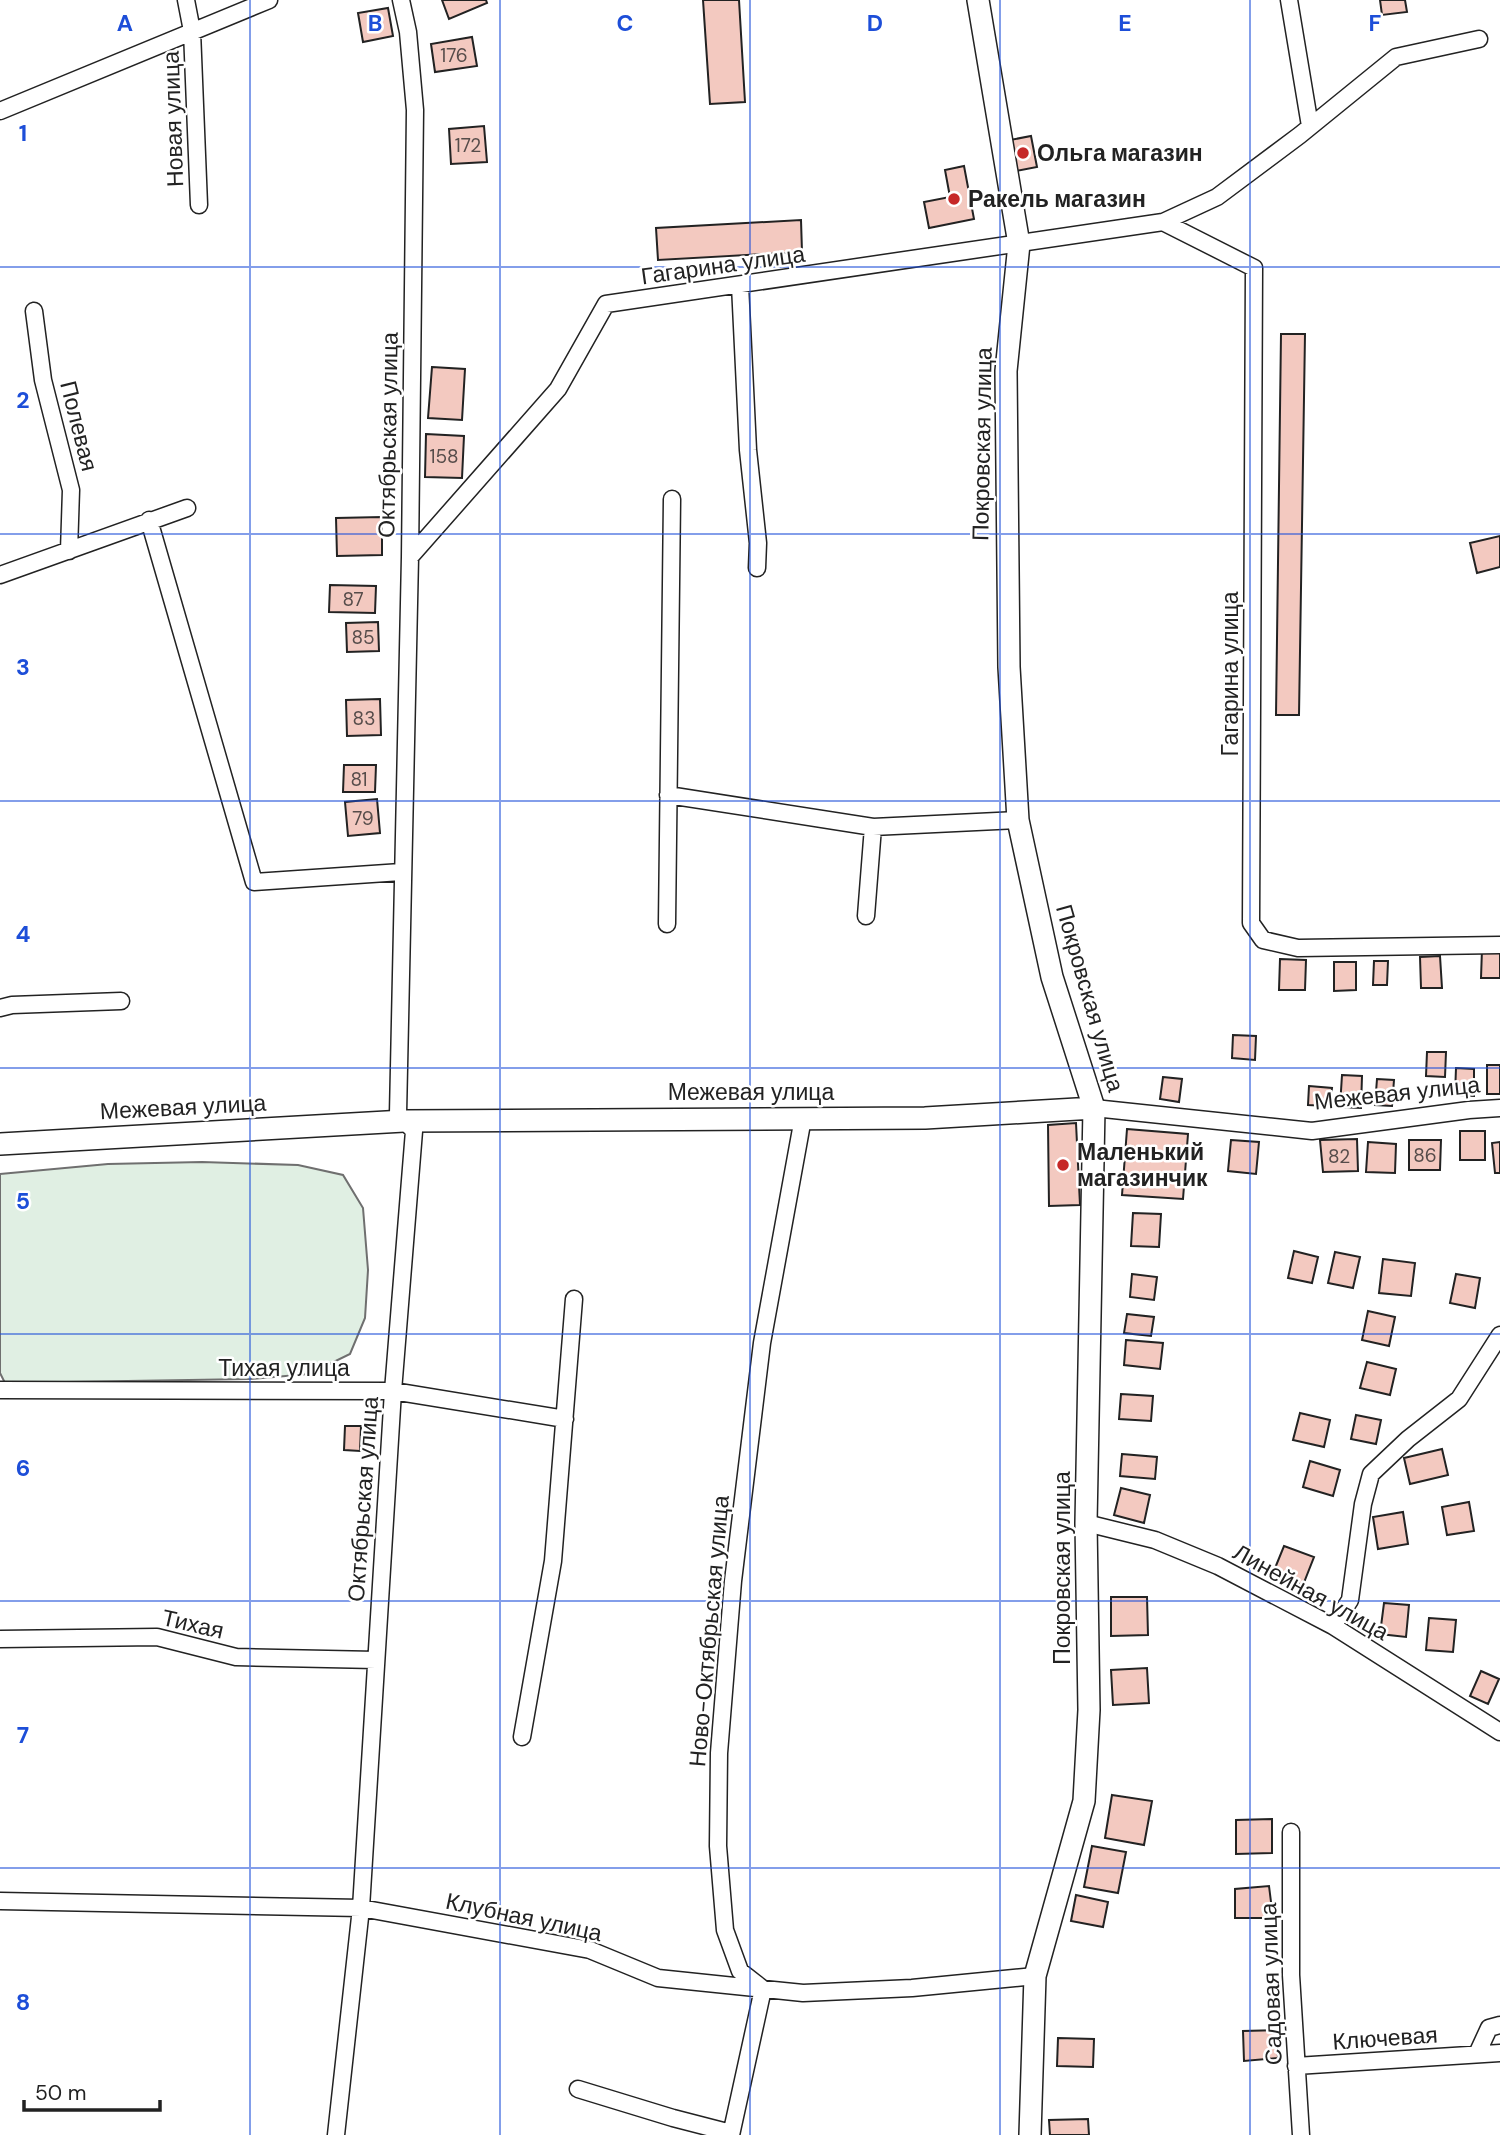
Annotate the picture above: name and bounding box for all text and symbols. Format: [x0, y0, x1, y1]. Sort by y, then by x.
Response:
text: A [117, 8, 133, 38]
text: B [368, 8, 382, 38]
text: C [617, 8, 633, 38]
text: D [867, 8, 883, 38]
text: E [1118, 8, 1132, 38]
text: F [1369, 8, 1382, 38]
house number: 176 [440, 43, 468, 68]
street label: Новая улица [156, 50, 190, 187]
text: 1 [19, 118, 27, 148]
house number: 172 [455, 133, 481, 158]
place label: Ольга магазин [1037, 138, 1203, 168]
marker: Ольга магазин [1015, 145, 1031, 161]
place label: Ракель магазин [968, 184, 1146, 214]
marker: Ракель магазин [946, 191, 962, 207]
street label: Гагарина улица [639, 239, 807, 291]
street label: Октябрьская улица [371, 332, 405, 538]
street label: Покровская улица [965, 347, 999, 541]
street label: Полевая [53, 378, 105, 474]
text: 2 [16, 385, 30, 415]
house number: 158 [429, 444, 459, 469]
house number: 87 [342, 587, 364, 612]
street label: Гагарина улица [1215, 591, 1245, 757]
house number: 85 [351, 625, 375, 650]
text: 3 [16, 652, 30, 682]
house number: 83 [353, 706, 375, 731]
house number: 81 [350, 767, 368, 792]
house number: 79 [352, 806, 374, 831]
street label: Покровская улица [1049, 901, 1131, 1095]
text: 4 [16, 919, 31, 949]
street label: Межевая улица [1313, 1069, 1482, 1117]
street label: Межевая улица [668, 1077, 835, 1107]
street label: Межевая улица [99, 1088, 267, 1126]
place label: Маленький магазинчик [1077, 1137, 1208, 1193]
house number: 86 [1413, 1143, 1437, 1168]
house number: 82 [1328, 1144, 1350, 1169]
marker: Маленький магазинчик [1055, 1157, 1071, 1173]
text: 5 [16, 1186, 30, 1216]
street label: Тихая улица [218, 1353, 350, 1383]
street label: Октябрьская улица [341, 1395, 385, 1603]
text: 6 [16, 1453, 30, 1483]
street label: Покровская улица [1047, 1471, 1077, 1665]
street label: Ново-Октябрьская улица [682, 1494, 736, 1768]
street label: Линейная улица [1228, 1537, 1394, 1647]
street label: Тихая [159, 1602, 227, 1646]
text: 7 [17, 1720, 29, 1750]
street label: Клубная улица [443, 1886, 605, 1948]
street label: Садовая улица [1253, 1902, 1289, 2066]
text: 8 [16, 1987, 30, 2017]
street label: Ключевая [1331, 2019, 1439, 2057]
scale bar [24, 2068, 161, 2112]
text: 50 m [35, 2079, 86, 2107]

